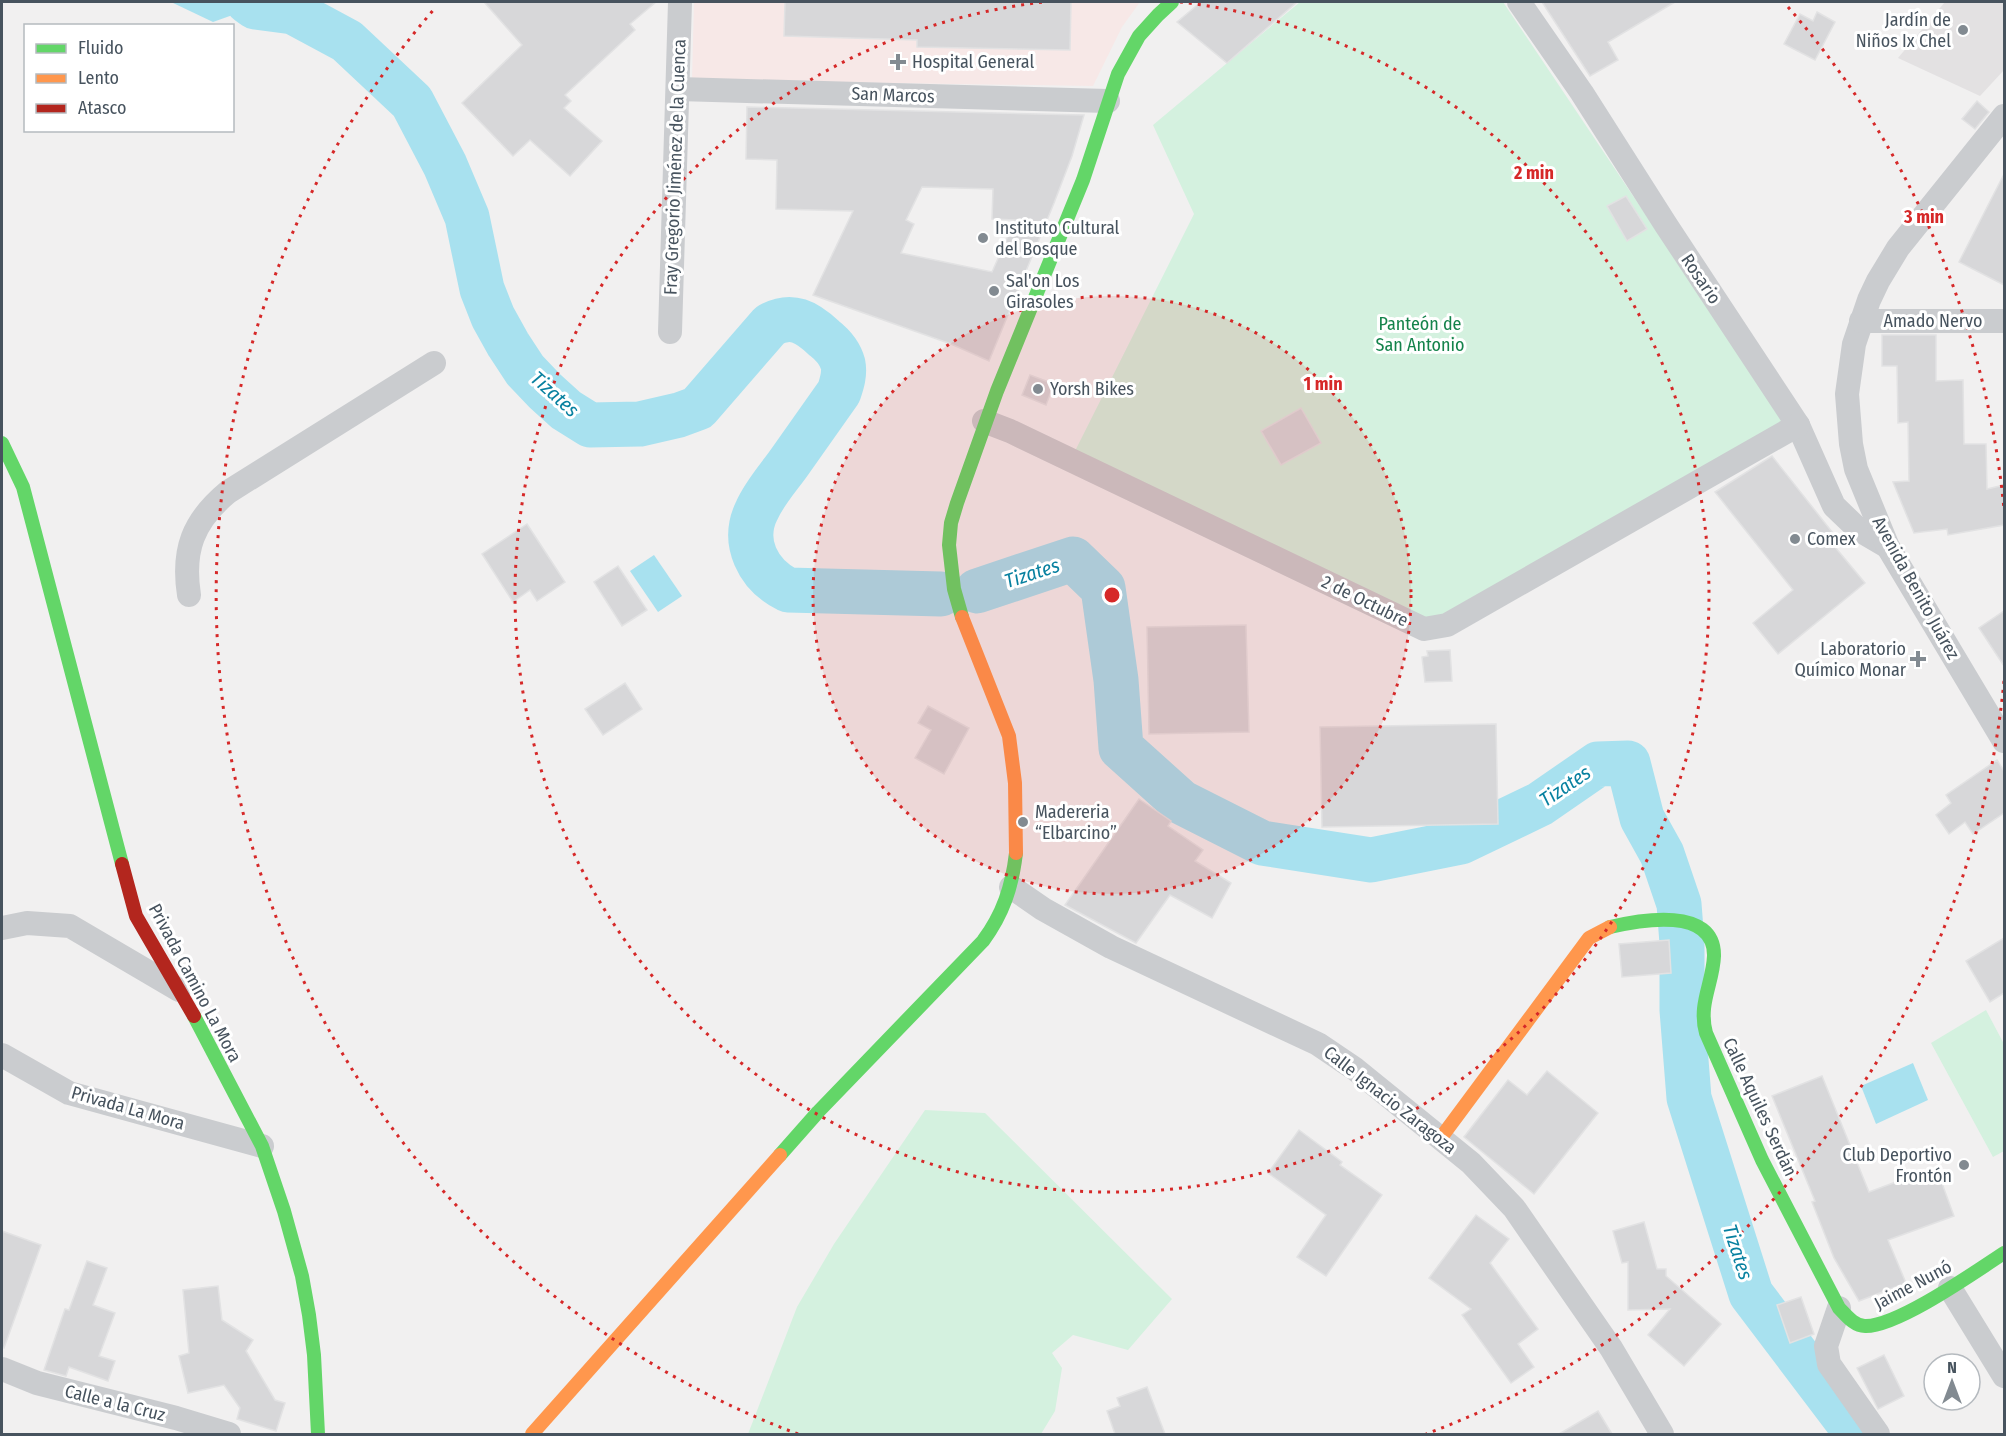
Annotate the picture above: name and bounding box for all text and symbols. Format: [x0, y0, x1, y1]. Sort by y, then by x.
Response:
place label: Jardín de Niños Ix Chel [1856, 9, 1951, 52]
marker: Jardín de Niños Ix Chel [1956, 23, 1970, 37]
legend [24, 24, 234, 132]
text: Fluido [78, 37, 124, 59]
street label: Fray Gregorio Jiménez de la Cuenca [660, 38, 690, 295]
place label: Hospital General [912, 51, 1035, 73]
marker: Hospital General [889, 53, 907, 71]
text: Lento [78, 67, 119, 89]
street label: San Marcos [851, 83, 935, 107]
text: Atasco [78, 97, 126, 119]
text: 2 min [1513, 162, 1554, 184]
text: 3 min [1903, 206, 1944, 228]
place label: Instituto Cultural del Bosque [995, 217, 1120, 260]
marker: Instituto Cultural del Bosque [976, 231, 990, 245]
street label: Rosario [1676, 250, 1726, 308]
place label: Sal'on Los Girasoles [1006, 270, 1080, 313]
marker: Sal'on Los Girasoles [987, 284, 1001, 298]
street label: Amado Nervo [1884, 310, 1982, 332]
park label: Panteón de San Antonio [1376, 313, 1465, 356]
water label: Tizates [526, 366, 584, 422]
text: 1 min [1303, 373, 1343, 395]
place label: Yorsh Bikes [1050, 378, 1134, 400]
marker: Yorsh Bikes [1031, 382, 1045, 396]
street label: Avenida Benito Juárez [1868, 513, 1964, 663]
place label: Comex [1807, 528, 1856, 550]
marker: Comex [1788, 532, 1802, 546]
water label: Tizates [1001, 553, 1063, 593]
street label: 2 de Octubre [1318, 571, 1412, 631]
centre of rings [1102, 585, 1122, 605]
place label: Laboratorio Químico Monar [1794, 638, 1907, 681]
marker: Laboratorio Químico Monar [1911, 652, 1925, 666]
water label: Tizates [1535, 760, 1596, 812]
place label: Madereria “Elbarcino” [1035, 801, 1117, 844]
marker: Madereria “Elbarcino” [1016, 815, 1030, 829]
street label: Privada Camino La Mora [144, 900, 246, 1066]
street label: Calle Aquiles Serdán [1718, 1034, 1802, 1180]
street label: Calle Ignacio Zaragoza [1319, 1041, 1461, 1159]
street label: Privada La Mora [69, 1081, 187, 1135]
place label: Club Deportivo Frontón [1843, 1144, 1952, 1187]
marker: Club Deportivo Frontón [1957, 1158, 1971, 1172]
water label: Tizates [1718, 1221, 1758, 1283]
street label: Jaime Nunó [1871, 1255, 1955, 1315]
north arrow [1922, 1352, 1982, 1412]
text: N [1947, 1358, 1957, 1377]
street label: Calle a la Cruz [63, 1380, 167, 1426]

